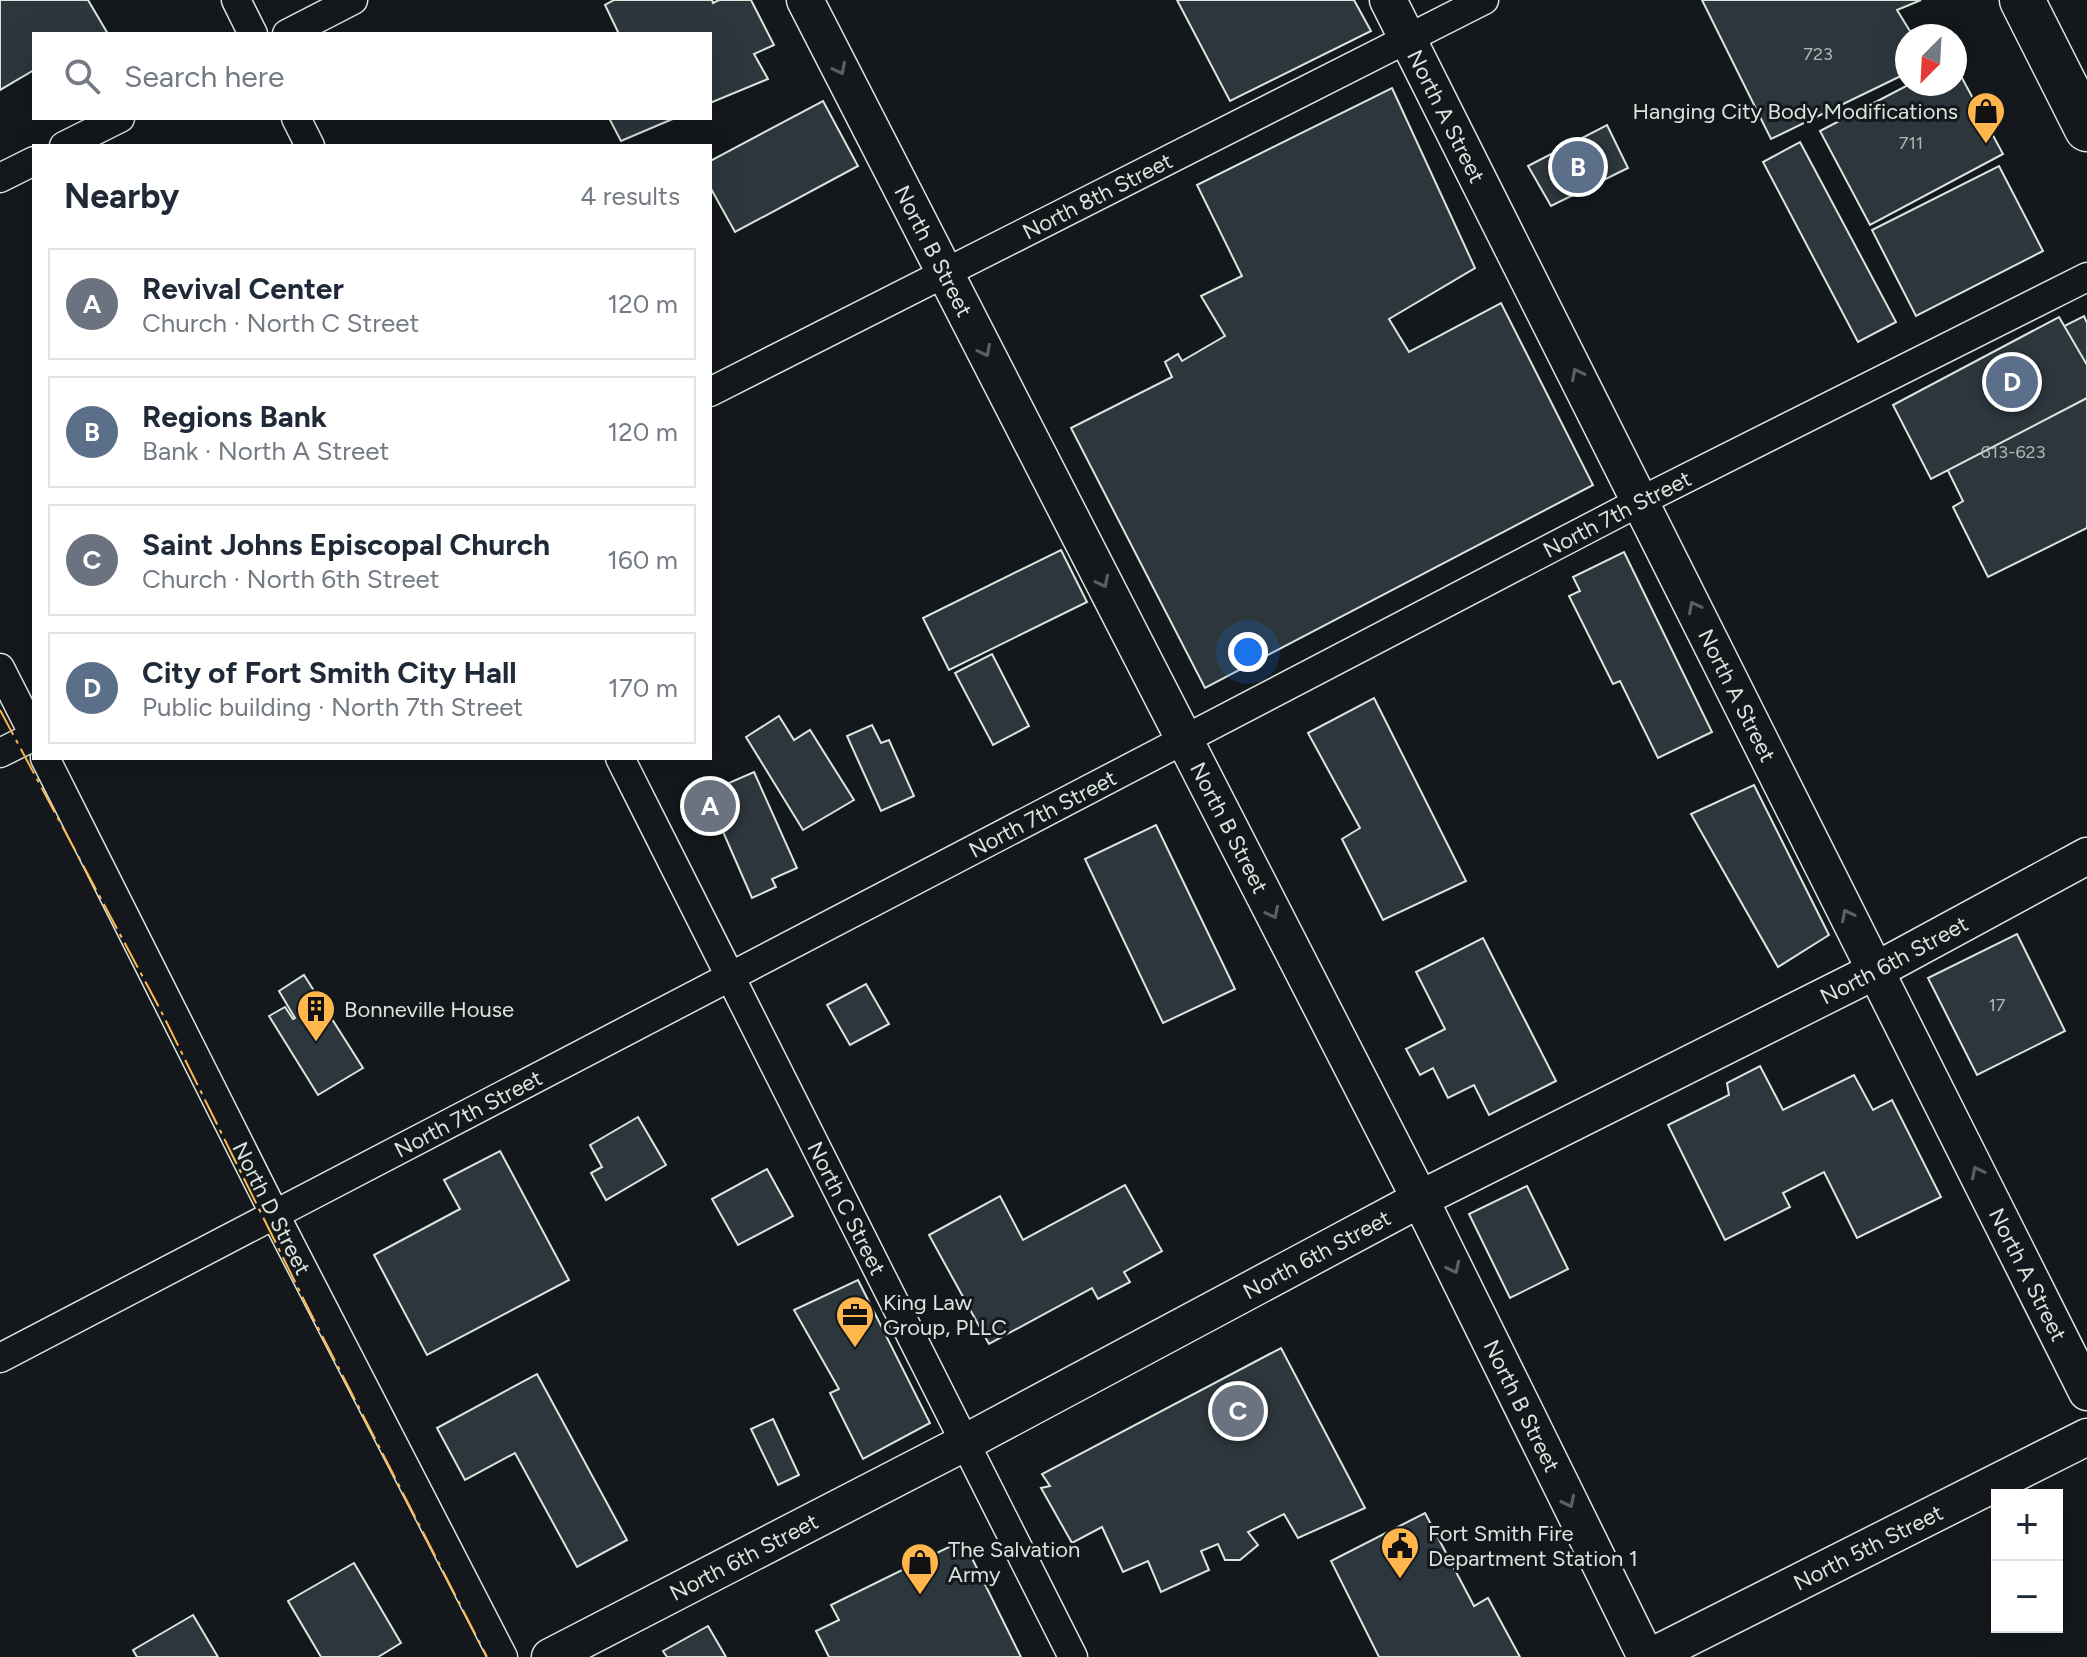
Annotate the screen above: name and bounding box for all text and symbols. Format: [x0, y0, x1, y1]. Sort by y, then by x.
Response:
north arrow [1895, 24, 1967, 96]
search box [32, 32, 712, 120]
house number: 723 [1803, 43, 1833, 65]
street label: North A Street [1402, 45, 1491, 187]
icon: search [60, 54, 104, 98]
text: Search here [124, 58, 284, 95]
one-way arrow [831, 61, 846, 76]
shop icon: Hanging City Body Modifications [1965, 90, 2007, 145]
place label: Hanging City Body Modifications [1633, 98, 1958, 125]
house number: 711 [1899, 132, 1923, 154]
pin: B [1552, 137, 1604, 197]
street label: North 8th Street [1018, 147, 1177, 245]
text: Nearby [64, 176, 179, 217]
text: 4 results [580, 180, 680, 212]
street label: North B Street [889, 181, 979, 321]
text: Revival Center [142, 270, 344, 307]
text: A [83, 288, 101, 320]
text: 120 m [608, 288, 678, 320]
text: Church · North C Street [142, 307, 419, 339]
one-way arrow [975, 342, 990, 357]
pin: D [1986, 352, 2038, 412]
one-way arrow [1571, 368, 1587, 383]
text: Regions Bank [142, 398, 327, 435]
text: B [84, 416, 100, 448]
text: 120 m [608, 416, 678, 448]
text: Bank · North A Street [142, 435, 389, 467]
house number: 613-623 [1981, 441, 2045, 463]
street label: North 7th Street [1538, 465, 1695, 563]
text: Saint Johns Episcopal Church [142, 526, 550, 563]
text: C [83, 544, 101, 576]
text: 160 m [607, 544, 678, 576]
text: Church · North 6th Street [142, 563, 440, 595]
one-way arrow [1093, 574, 1109, 589]
one-way arrow [1688, 600, 1703, 615]
street label: North A Street [1692, 624, 1782, 766]
your location [1228, 632, 1268, 672]
text: City of Fort Smith City Hall [142, 654, 517, 691]
text: D [83, 672, 101, 704]
text: 170 m [608, 672, 678, 704]
text: Public building · North 7th Street [142, 691, 523, 723]
street label: North B Street [1185, 757, 1274, 898]
street label: North 7th Street [964, 764, 1121, 863]
pin: A [684, 776, 736, 836]
one-way arrow [1263, 905, 1278, 920]
one-way arrow [1842, 908, 1857, 923]
street label: North 6th Street [1815, 910, 1972, 1010]
building icon: Bonneville House [295, 988, 337, 1043]
house number: 17 [1988, 994, 2006, 1016]
place label: Bonneville House [344, 996, 514, 1023]
street label: North 7th Street [390, 1064, 546, 1163]
street label: North D Street [227, 1137, 317, 1279]
street label: North C Street [802, 1137, 892, 1279]
one-way arrow [1971, 1165, 1986, 1180]
street label: North A Street [1983, 1203, 2073, 1345]
street label: North 6th Street [1238, 1204, 1395, 1305]
one-way arrow [1444, 1260, 1460, 1275]
place label: King Law Group, PLLC [883, 1289, 1007, 1341]
office icon: King Law Group, PLLC [834, 1294, 876, 1349]
street label: North B Street [1478, 1335, 1566, 1476]
pin: C [1212, 1381, 1264, 1441]
map controls [1991, 1489, 2063, 1633]
button: + [1991, 1489, 2063, 1561]
one-way arrow [1559, 1493, 1575, 1508]
street label: North 5th Street [1789, 1498, 1947, 1596]
street label: North 6th Street [665, 1507, 822, 1606]
place label: Fort Smith Fire Department Station 1 [1428, 1520, 1638, 1572]
public building icon: Fort Smith Fire Department Station 1 [1379, 1525, 1421, 1580]
place label: The Salvation Army [948, 1536, 1080, 1588]
shop icon: The Salvation Army [899, 1541, 941, 1596]
button: − [1991, 1561, 2063, 1633]

